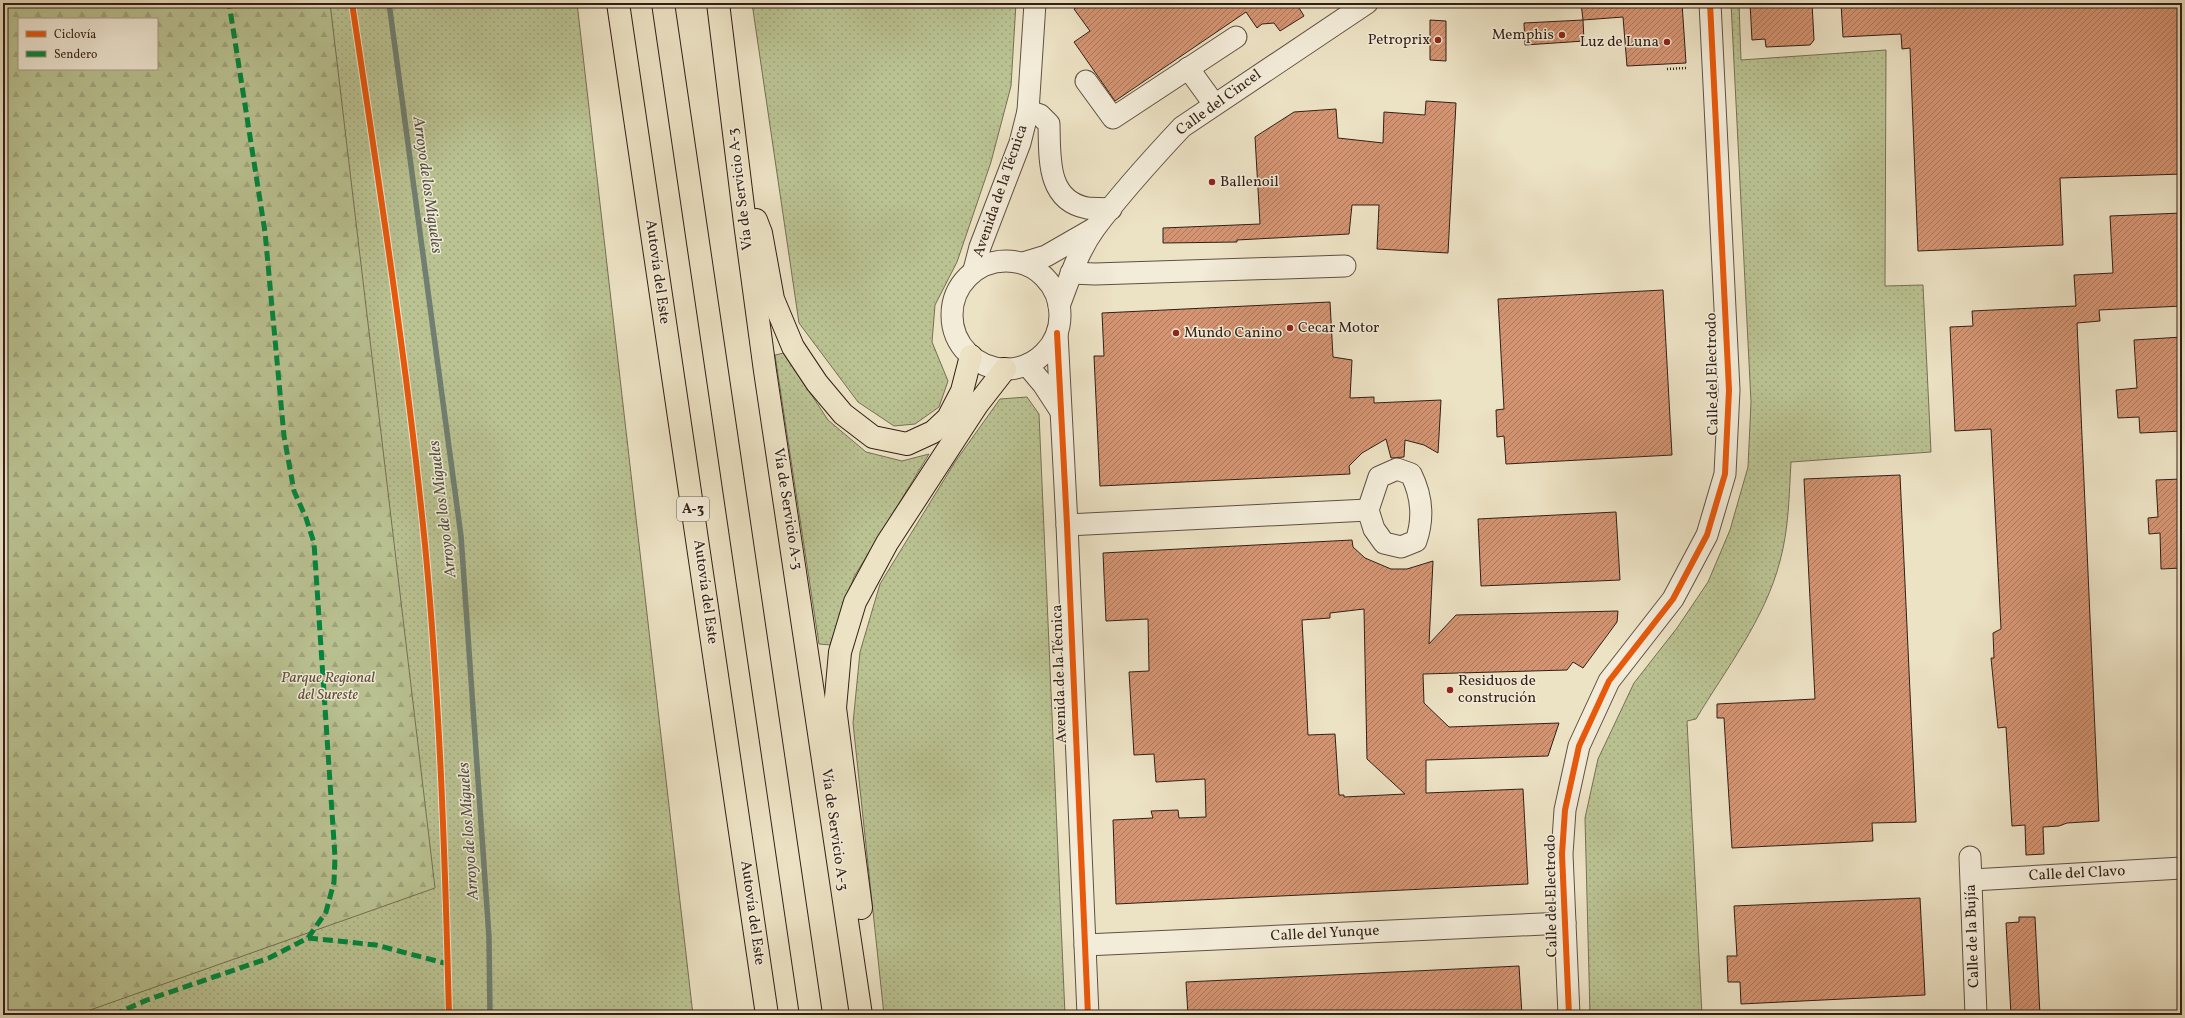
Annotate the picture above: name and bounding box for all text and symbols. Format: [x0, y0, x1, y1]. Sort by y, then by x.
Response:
legend [18, 18, 158, 70]
place label: Memphis [1492, 25, 1554, 46]
text: Ciclovía [54, 27, 96, 43]
place label: Petroprix [1368, 30, 1430, 51]
marker: Memphis [1557, 30, 1567, 40]
place label: Luz de Luna [1580, 32, 1659, 53]
marker: Petroprix [1433, 35, 1443, 45]
marker: Luz de Luna [1662, 37, 1672, 47]
text: Sendero [54, 47, 97, 63]
street label: Calle del Cincel [1172, 65, 1266, 141]
water label: Arroyo de los Migueles [406, 114, 448, 255]
street label: Avenida de la Técnica [968, 122, 1034, 260]
street label: Vía de Servicio A-3 [723, 127, 759, 251]
place label: Ballenoil [1220, 172, 1279, 193]
marker: Ballenoil [1207, 177, 1217, 187]
street label: Autovía del Este [639, 218, 675, 326]
street label: Calle del Electrodo [1701, 312, 1725, 436]
place label: Cecar Motor [1298, 318, 1379, 339]
place label: Mundo Canino [1184, 323, 1282, 344]
marker: Cecar Motor [1285, 323, 1295, 333]
marker: Mundo Canino [1171, 328, 1181, 338]
water label: Arroyo de los Migueles [424, 439, 462, 580]
street label: Vía de Servicio A-3 [767, 447, 807, 571]
road number: A-3 [677, 497, 709, 521]
street label: Autovía del Este [687, 538, 723, 646]
street label: Avenida de la Técnica [1047, 604, 1073, 744]
park label: Parque Regional del Sureste [281, 668, 375, 706]
place label: Residuos de construción [1458, 671, 1536, 709]
marker: Residuos de construción [1445, 685, 1455, 695]
water label: Arroyo de los Migueles [453, 761, 485, 902]
street label: Vía de Servicio A-3 [815, 768, 853, 892]
street label: Calle del Electrodo [1540, 834, 1564, 958]
street label: Autovía del Este [734, 859, 770, 967]
street label: Calle del Clavo [2028, 861, 2126, 887]
street label: Calle de la Bujía [1961, 884, 1985, 988]
street label: Calle del Yunque [1270, 921, 1380, 947]

